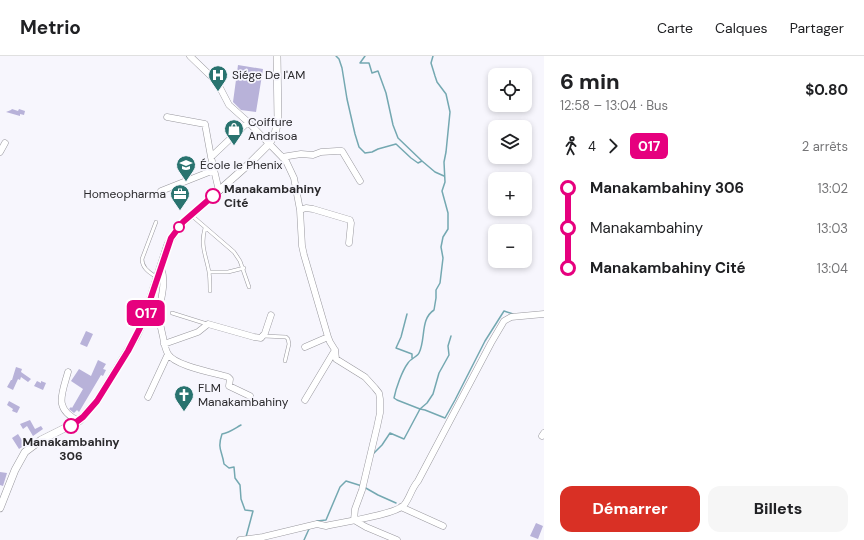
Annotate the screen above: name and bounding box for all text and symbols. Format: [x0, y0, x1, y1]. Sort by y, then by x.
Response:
text: Metrio [20, 15, 81, 40]
text: Carte [657, 19, 693, 37]
text: Calques [715, 19, 768, 37]
text: Partager [790, 19, 844, 37]
hospital icon: Siége De l'AM [207, 64, 229, 92]
place label: Siége De l'AM [232, 67, 305, 83]
text: 6 min [560, 67, 620, 96]
map controls [488, 68, 532, 268]
button: locate [488, 68, 532, 112]
text: $0.80 [805, 80, 848, 100]
text: 12:58 – 13:04 · Bus [560, 97, 668, 114]
place label: Coiffure Andrisoa [248, 114, 297, 144]
shop icon: Coiffure Andrisoa [223, 118, 245, 146]
button: layers [488, 120, 532, 164]
icon: walk [560, 135, 582, 157]
icon: forward [602, 135, 624, 157]
text: 017 [638, 137, 660, 155]
text: 4 [588, 138, 596, 155]
text: 2 arrêts [802, 138, 848, 155]
school or university icon: École le Phenix [175, 154, 197, 182]
place label: École le Phenix [200, 157, 283, 173]
button: + [488, 172, 532, 216]
text: Manakambahiny 306 [590, 178, 744, 198]
text: 13:02 [817, 180, 848, 197]
place label: Manakambahiny Cité [224, 181, 322, 211]
office icon: Homeopharma [169, 183, 191, 211]
place label: Homeopharma [83, 186, 166, 202]
marker: Manakambahiny Cité [205, 188, 221, 204]
text: Manakambahiny [590, 218, 703, 238]
text: 13:03 [817, 220, 848, 237]
unlabelled marker [173, 221, 185, 233]
button: − [488, 224, 532, 268]
text: Manakambahiny Cité [590, 258, 746, 278]
text: 13:04 [817, 260, 848, 277]
line badge: 017 [123, 300, 169, 326]
text: 017 [135, 304, 157, 322]
place label: FLM Manakambahiny [198, 380, 289, 410]
church icon: FLM Manakambahiny [173, 384, 195, 412]
marker: Manakambahiny 306 [63, 418, 79, 434]
place label: Manakambahiny 306 [22, 434, 120, 464]
button: Démarrer [560, 486, 700, 532]
button: Billets [708, 486, 848, 532]

